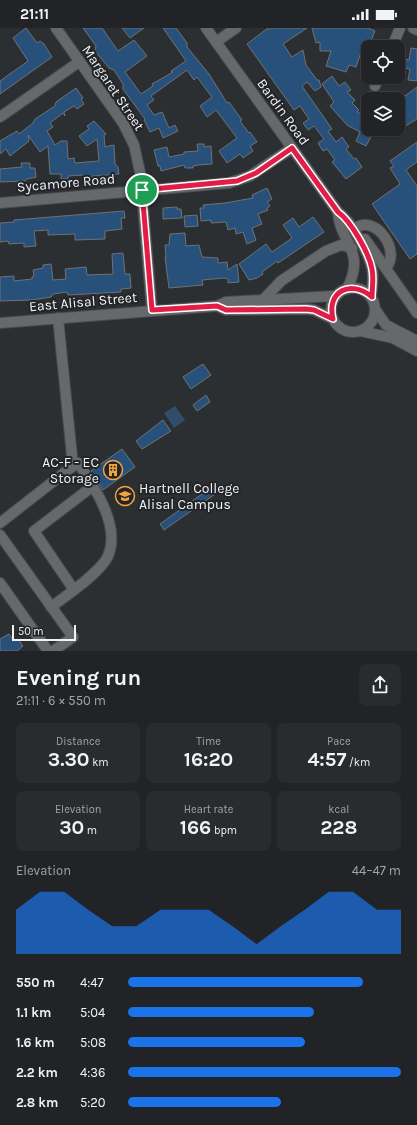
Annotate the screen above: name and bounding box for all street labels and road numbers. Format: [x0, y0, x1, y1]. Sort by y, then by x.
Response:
street label: Margaret Street [78, 42, 148, 134]
street label: Bardin Road [253, 75, 313, 149]
street label: Sycamore Road [16, 170, 116, 196]
street label: East Alisal Street [28, 289, 138, 315]

